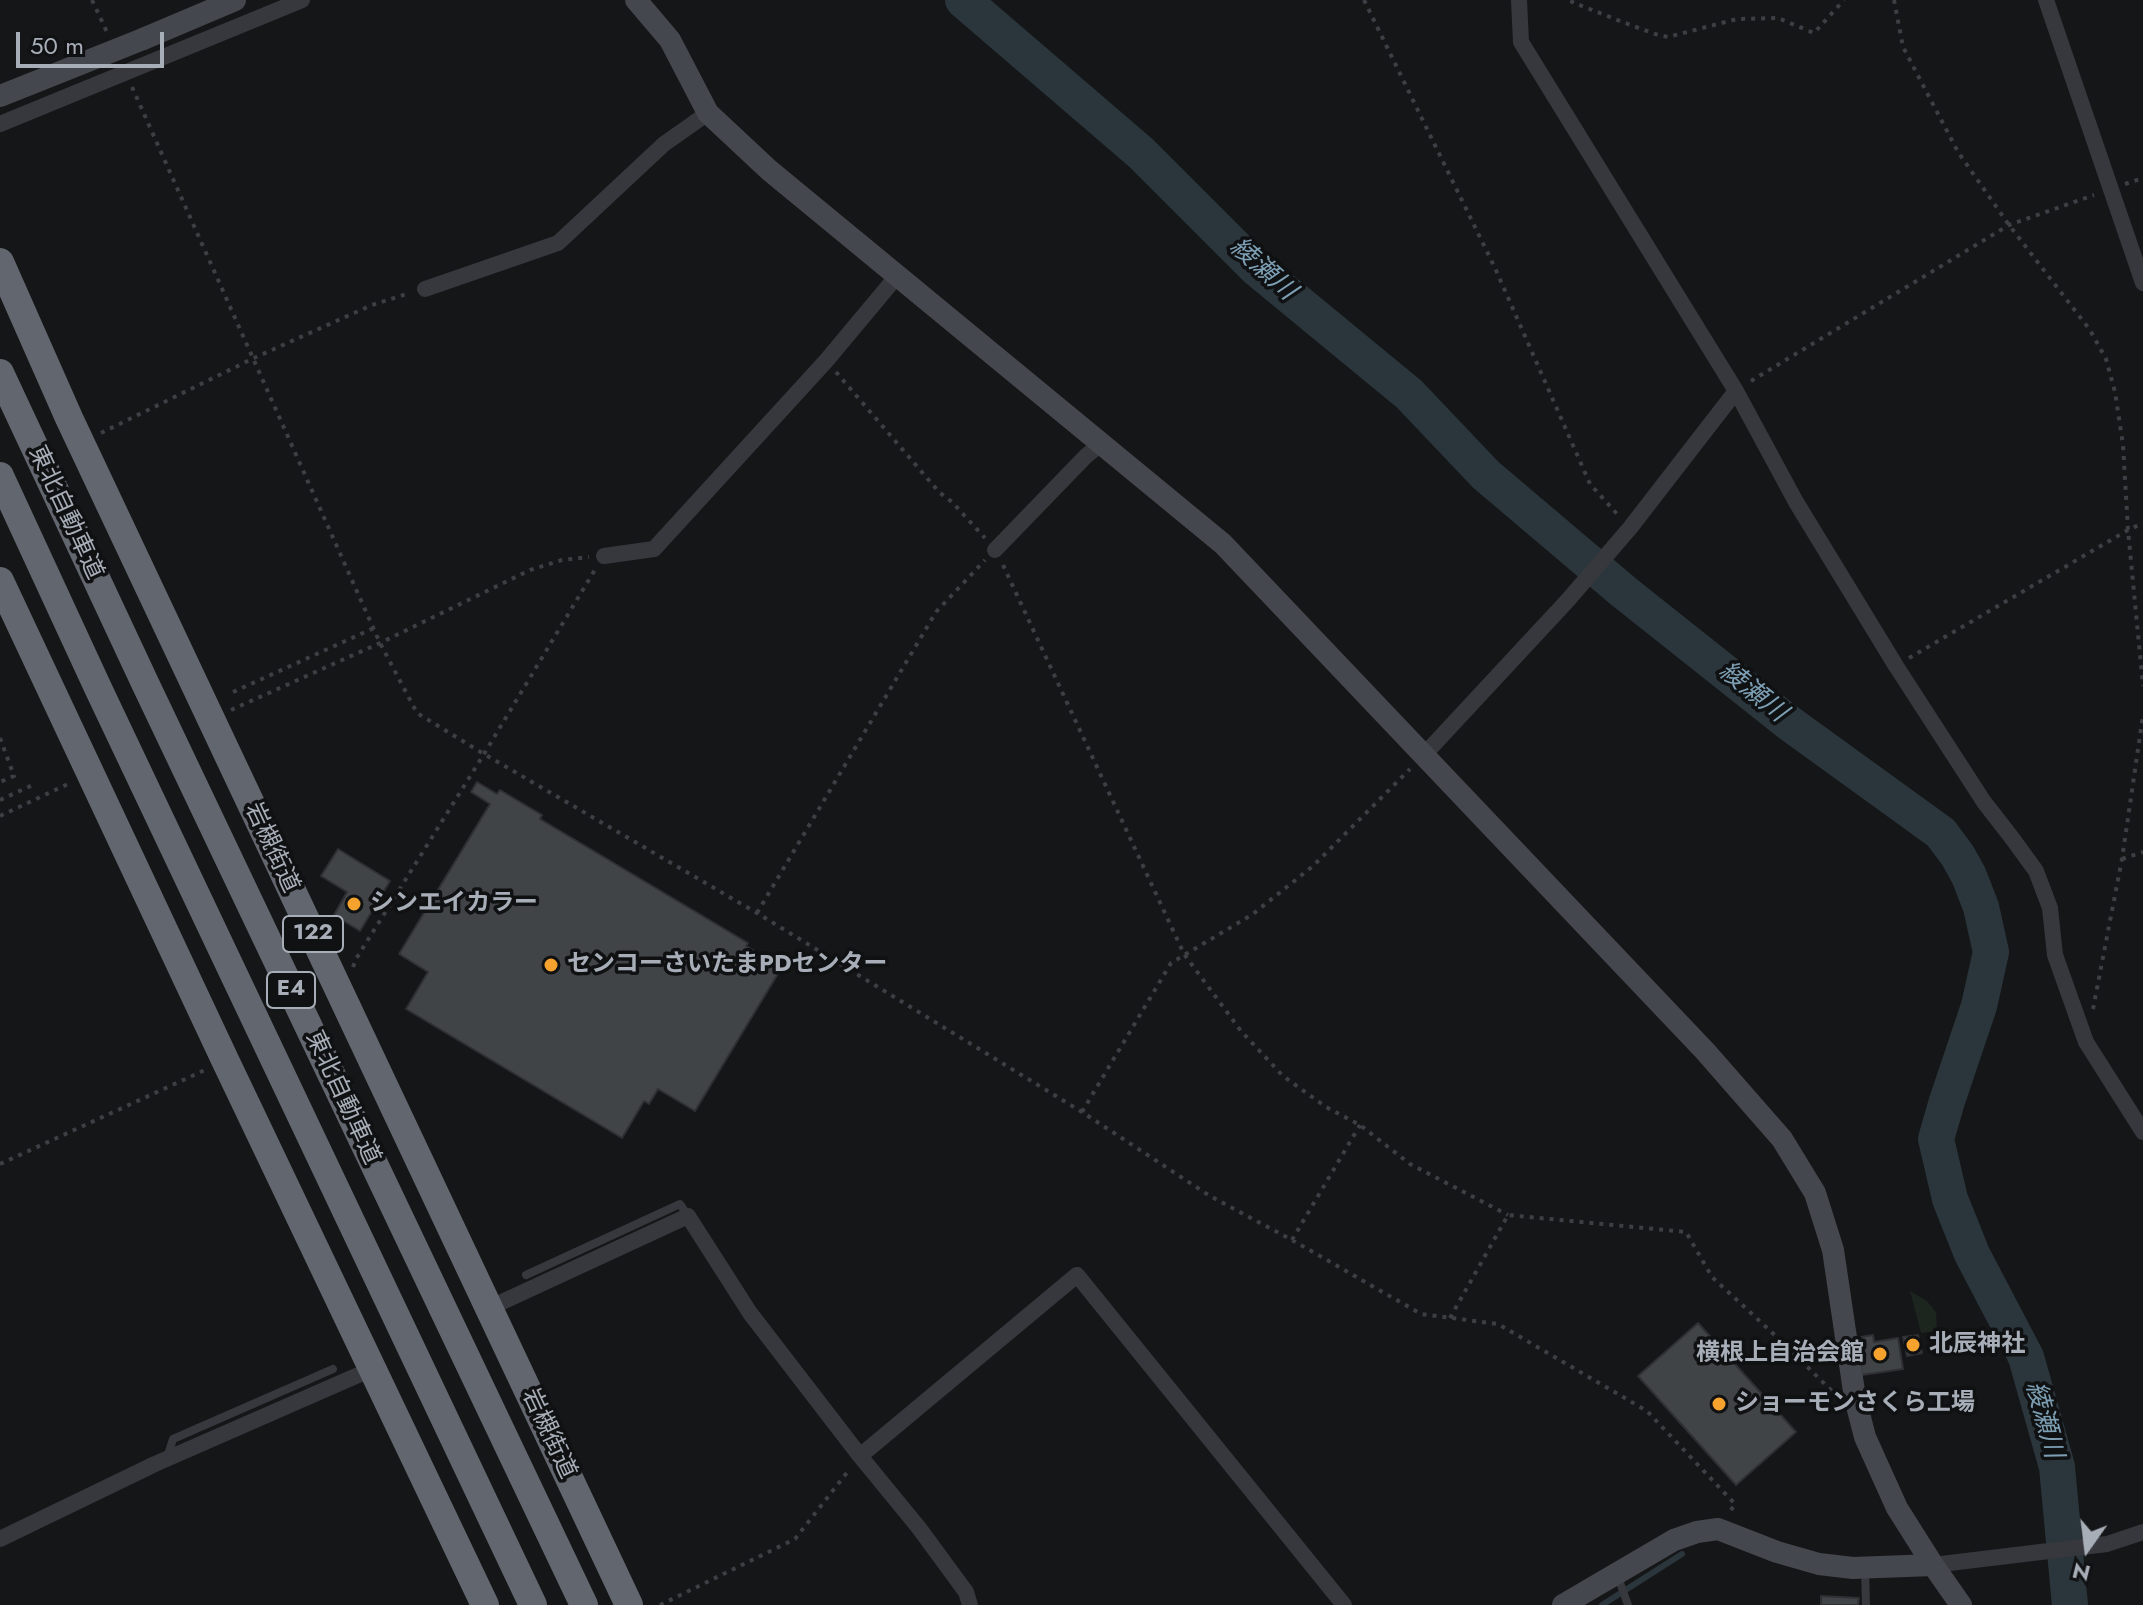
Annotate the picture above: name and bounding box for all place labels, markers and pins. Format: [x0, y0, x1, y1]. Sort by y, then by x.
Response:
place label: シンエイカラー [370, 890, 538, 918]
marker: シンエイカラー [345, 895, 363, 913]
place label: センコーさいたまPDセンター [567, 951, 888, 979]
marker: センコーさいたまPDセンター [542, 956, 560, 974]
place label: 北辰神社 [1929, 1331, 2025, 1359]
marker: 北辰神社 [1904, 1336, 1922, 1354]
place label: 横根上自治会館 [1696, 1340, 1864, 1368]
marker: 横根上自治会館 [1871, 1345, 1889, 1363]
place label: ショーモンさくら工場 [1735, 1390, 1975, 1418]
marker: ショーモンさくら工場 [1710, 1395, 1728, 1413]

